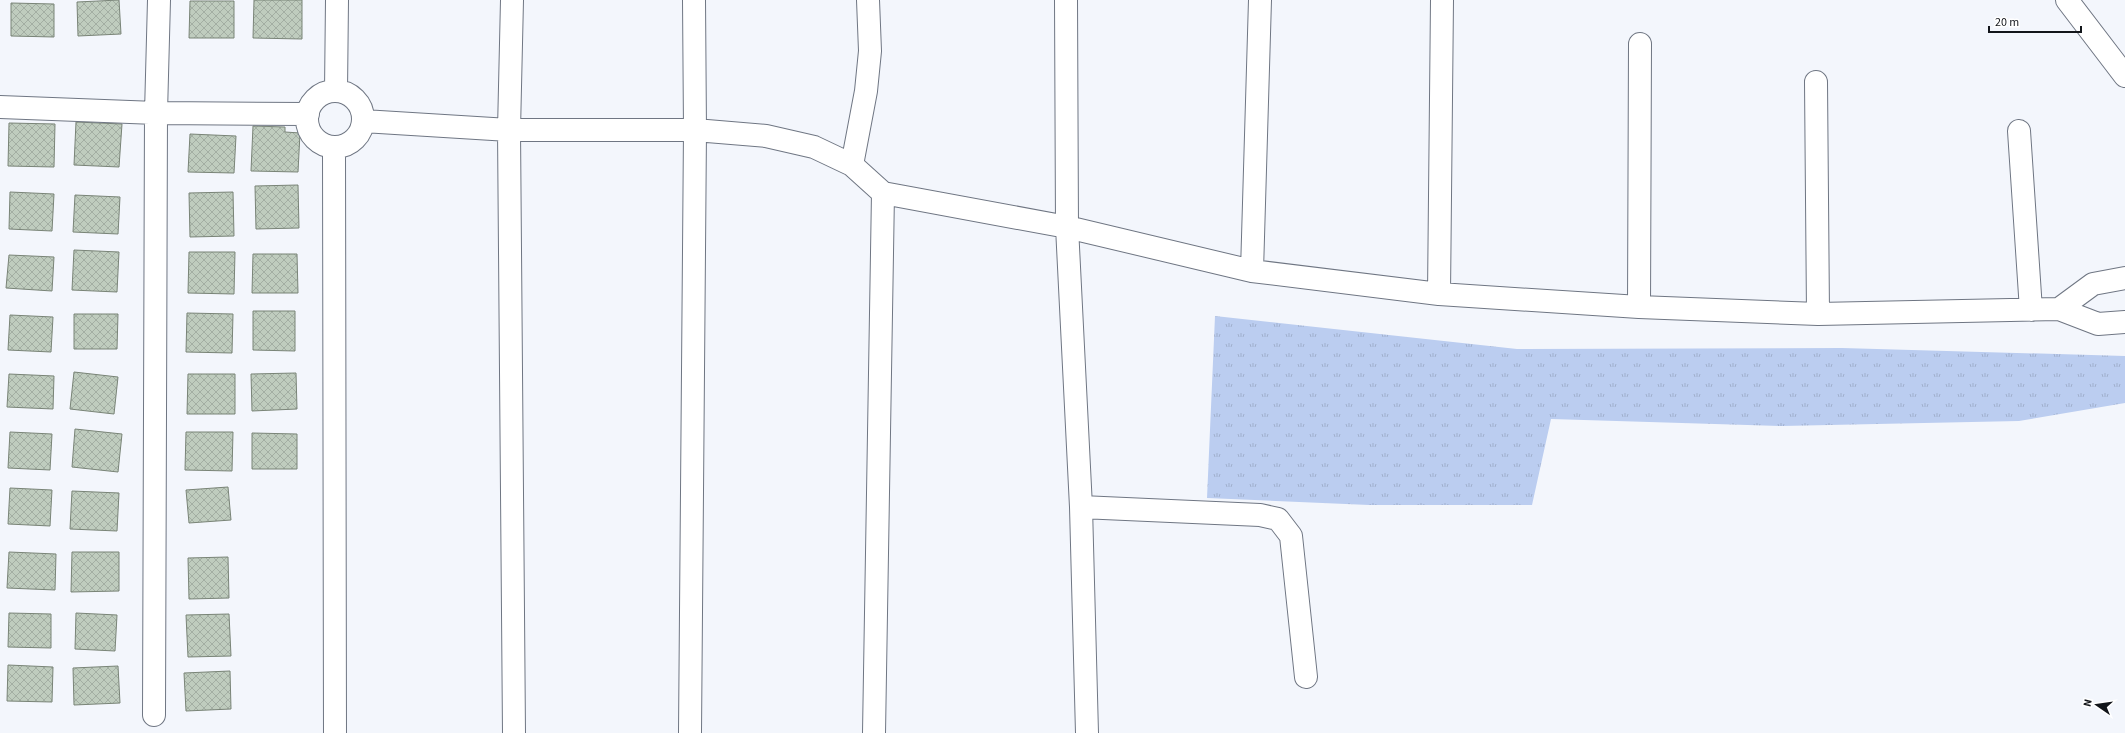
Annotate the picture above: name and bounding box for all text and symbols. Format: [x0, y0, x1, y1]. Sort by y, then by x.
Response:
scale bar [1989, 8, 2081, 34]
text: 20 m [1995, 14, 2019, 31]
north arrow [2077, 685, 2117, 725]
text: N [2080, 698, 2096, 708]

